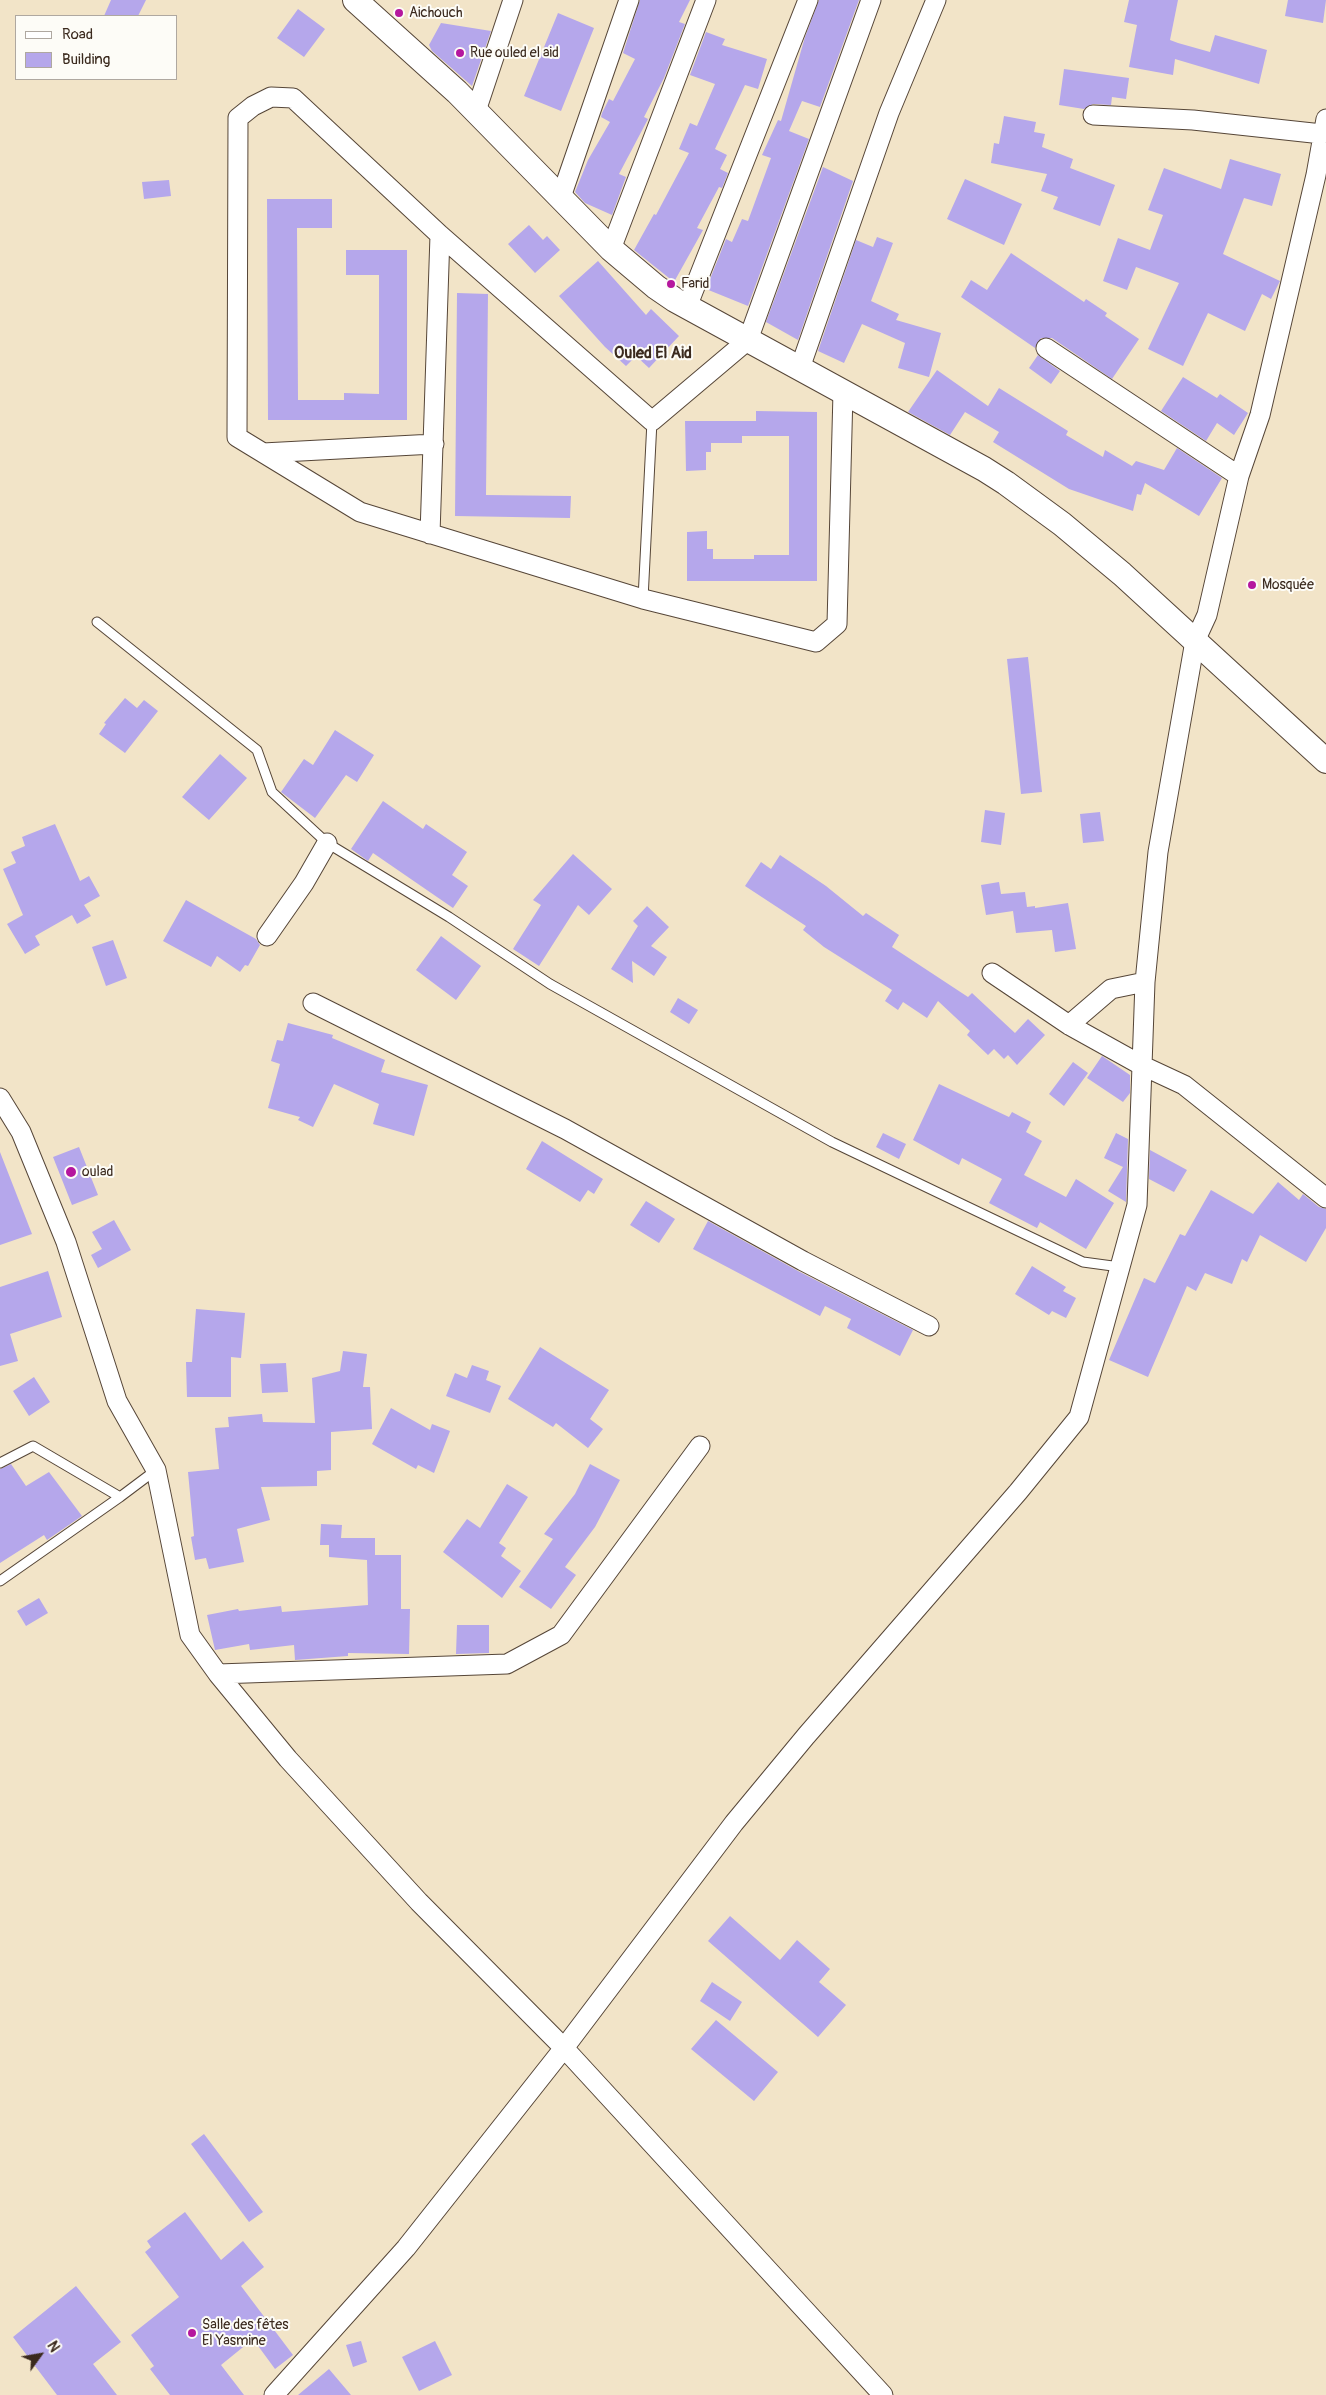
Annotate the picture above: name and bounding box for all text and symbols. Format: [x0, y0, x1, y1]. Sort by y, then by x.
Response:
place label: Aichouch [409, 5, 462, 21]
marker: Aichouch [393, 7, 405, 19]
legend [15, 15, 178, 80]
text: Road [62, 25, 93, 44]
place label: Rue ouled el aid [470, 45, 559, 61]
marker: Rue ouled el aid [454, 47, 466, 59]
text: Building [62, 50, 110, 69]
place label: Farid [681, 276, 709, 292]
marker: Farid [665, 278, 677, 290]
district label: Ouled El Aid [614, 344, 692, 364]
place label: Mosquée [1262, 577, 1314, 593]
marker: Mosquée [1246, 579, 1258, 591]
place label: oulad [82, 1164, 113, 1180]
marker: oulad [64, 1165, 78, 1179]
place label: Salle des fêtes El Yasmine [202, 2317, 288, 2350]
marker: Salle des fêtes El Yasmine [186, 2327, 198, 2339]
north arrow [15, 2330, 65, 2380]
text: N [43, 2338, 63, 2355]

